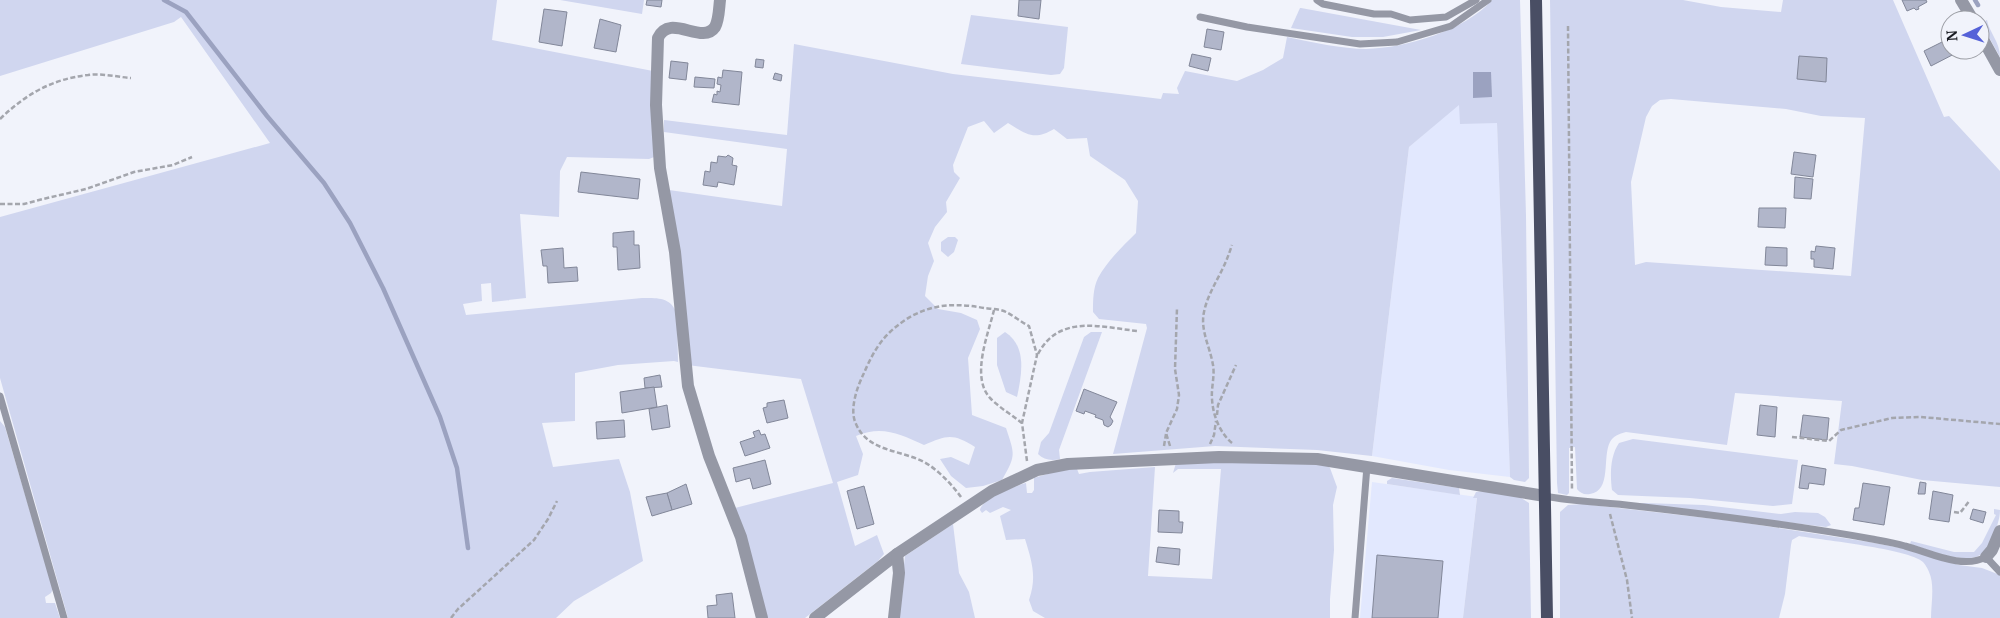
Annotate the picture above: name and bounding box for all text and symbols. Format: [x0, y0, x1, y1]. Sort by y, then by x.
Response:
north arrow [1940, 10, 1990, 60]
text: N [1943, 30, 1961, 42]

